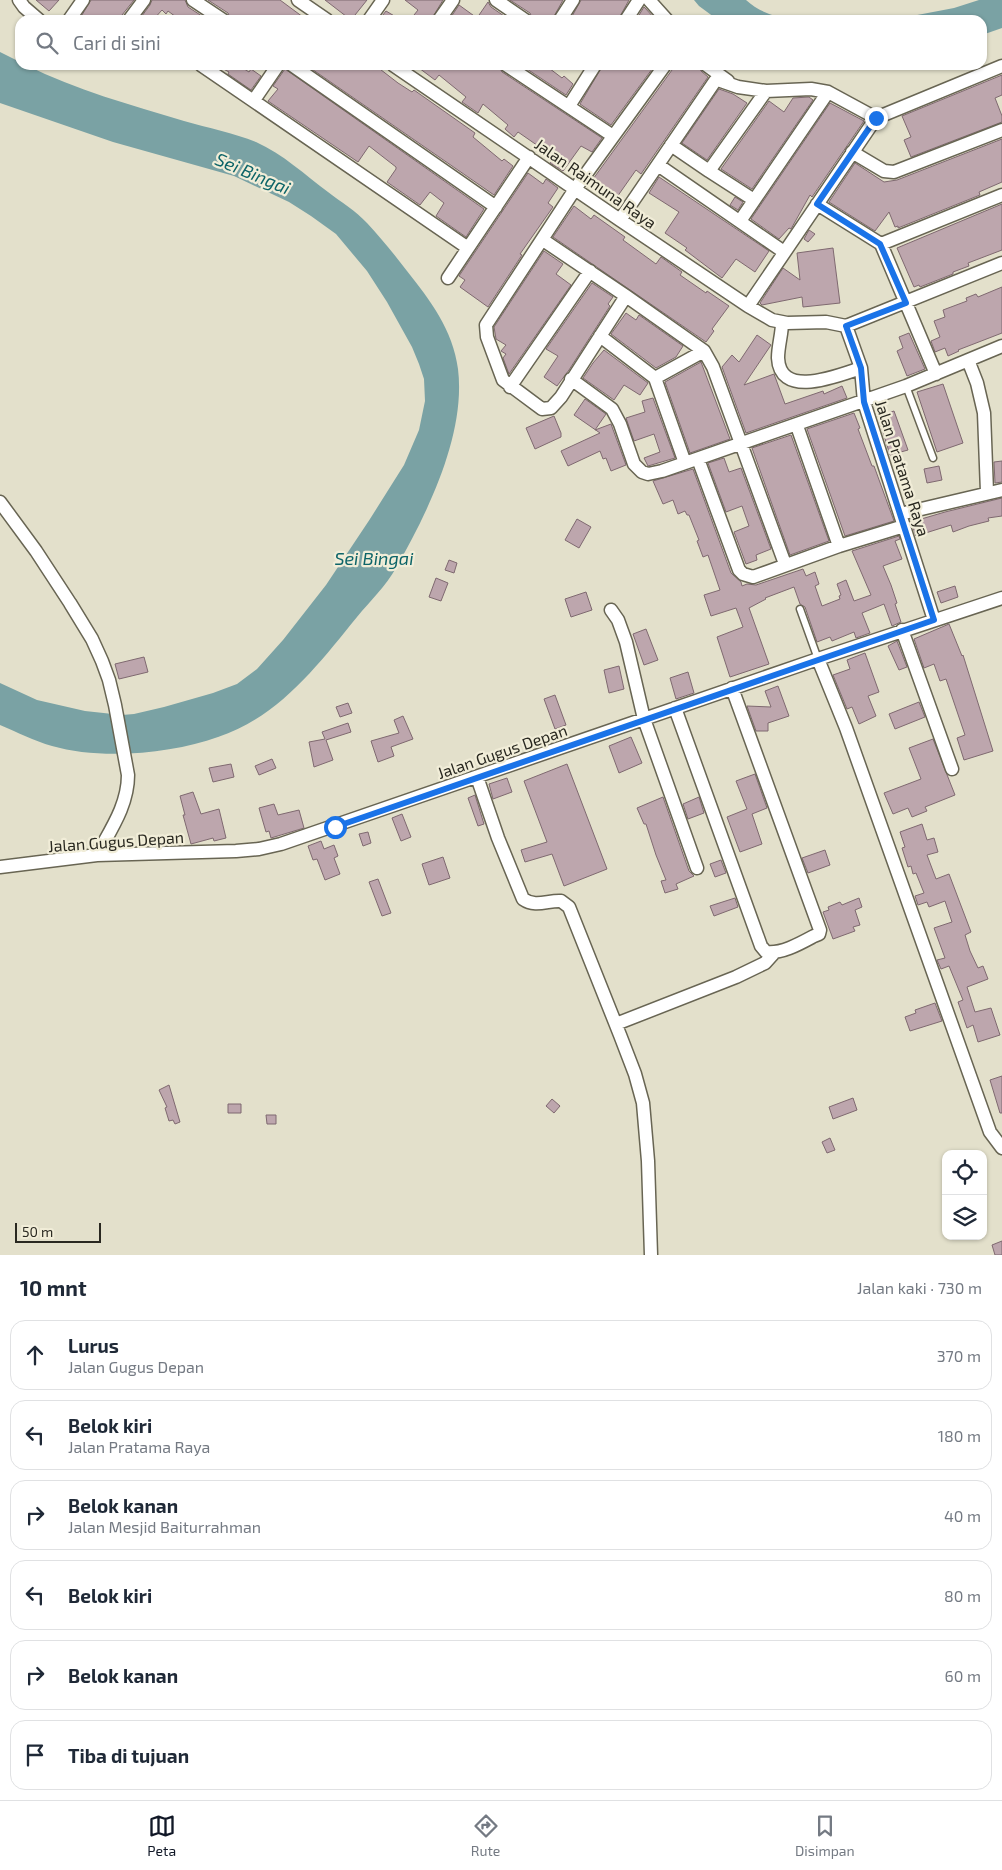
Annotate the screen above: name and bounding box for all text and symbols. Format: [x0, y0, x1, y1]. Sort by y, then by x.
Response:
search box [15, 15, 987, 70]
icon: search [33, 29, 61, 57]
text: Cari di sini [73, 31, 161, 54]
route end [865, 107, 888, 130]
street label: Jalan Raimuna Raya [532, 134, 660, 232]
water label: Sei Bingai [212, 147, 294, 199]
street label: Jalan Pratama Raya [872, 397, 934, 539]
water label: Sei Bingai [334, 547, 414, 569]
street label: Jalan Gugus Depan [435, 720, 569, 782]
route start [324, 816, 347, 839]
street label: Jalan Gugus Depan [47, 827, 185, 855]
map controls [942, 1150, 987, 1240]
button: locate [942, 1150, 987, 1195]
button: layers [942, 1195, 987, 1240]
scale bar [15, 1220, 101, 1243]
text: 50 m [22, 1223, 53, 1240]
text: 10 mnt [20, 1275, 87, 1300]
text: Jalan kaki · 730 m [857, 1278, 982, 1297]
text: Lurus [68, 1334, 119, 1357]
icon: ahead [21, 1341, 49, 1369]
text: 370 m [937, 1346, 981, 1365]
text: Jalan Gugus Depan [68, 1357, 204, 1376]
text: Belok kiri [68, 1414, 152, 1437]
icon: left [21, 1421, 49, 1449]
text: 180 m [938, 1426, 981, 1445]
text: Jalan Pratama Raya [68, 1437, 210, 1456]
text: Belok kanan [68, 1494, 178, 1517]
icon: right [21, 1501, 49, 1529]
text: 40 m [944, 1506, 981, 1525]
text: Jalan Mesjid Baiturrahman [68, 1517, 261, 1536]
icon: left [21, 1581, 49, 1609]
text: Belok kiri [68, 1584, 152, 1607]
text: 80 m [944, 1586, 981, 1605]
icon: right [21, 1661, 49, 1689]
text: Belok kanan [68, 1664, 178, 1687]
text: 60 m [945, 1666, 981, 1685]
icon: arrive [21, 1741, 49, 1769]
text: Tiba di tujuan [68, 1744, 189, 1767]
tab: Peta [147, 1812, 176, 1859]
tab: Rute [471, 1812, 500, 1859]
tab: Disimpan [795, 1812, 855, 1859]

